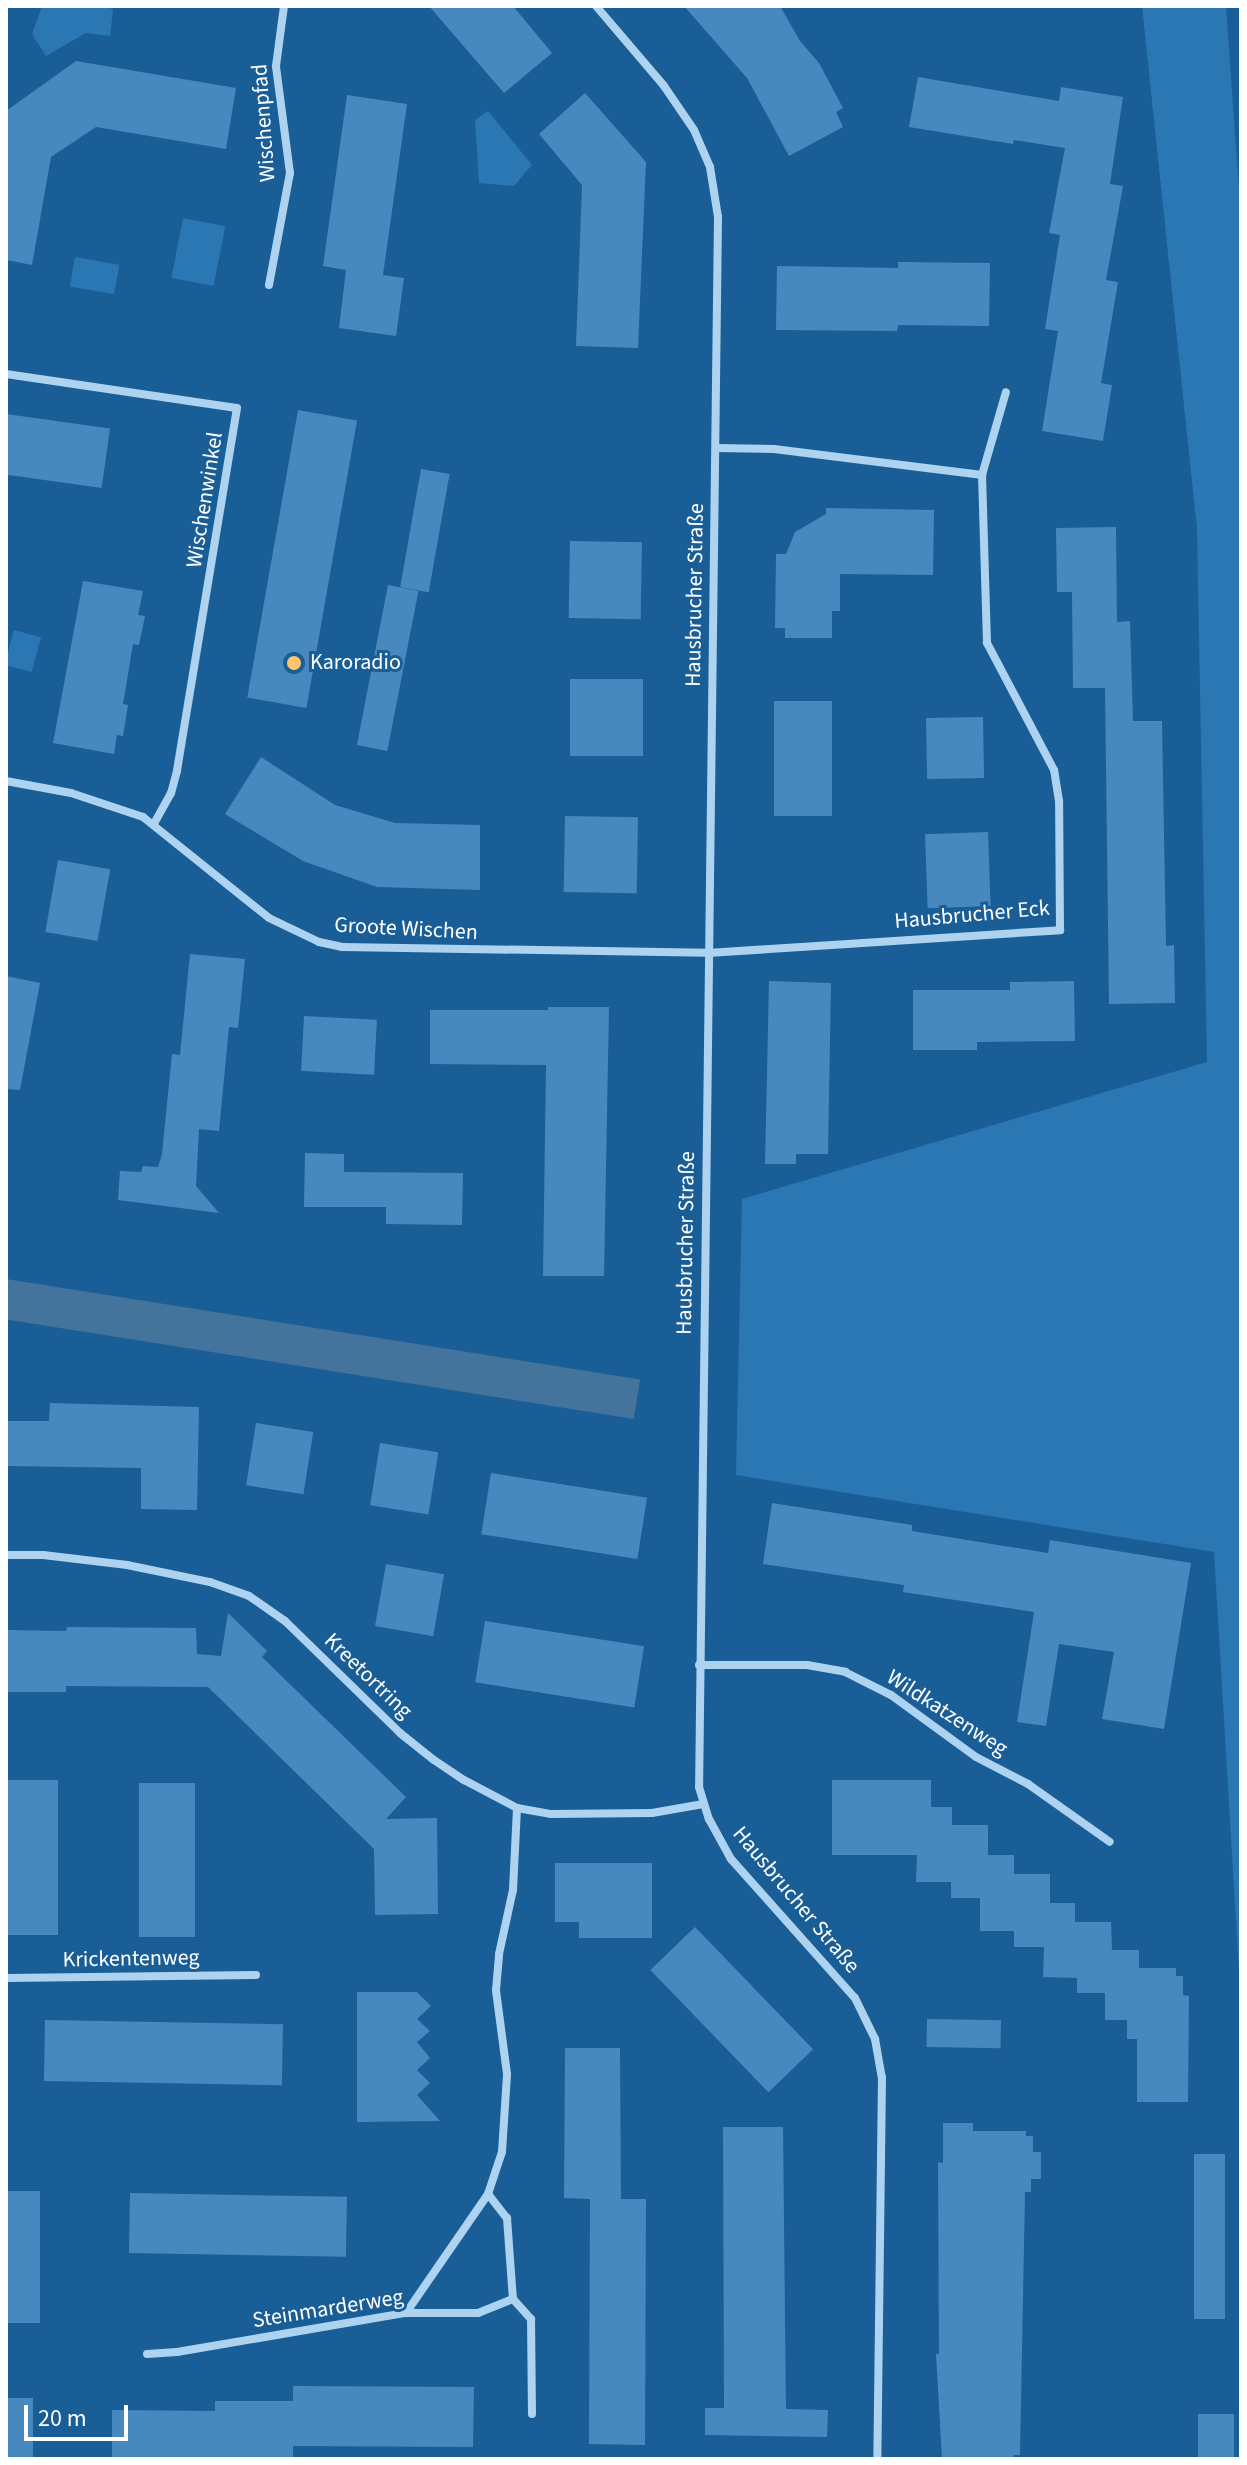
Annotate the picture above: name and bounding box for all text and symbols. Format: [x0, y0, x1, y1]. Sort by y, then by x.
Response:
street label: Wischenpfad [247, 63, 281, 183]
street label: Wischenwinkel [181, 430, 229, 570]
street label: Hausbrucher Straße [680, 503, 710, 687]
place label: Karoradio [310, 650, 401, 676]
marker: Karoradio [285, 654, 303, 672]
street label: Hausbrucher Eck [893, 895, 1051, 935]
street label: Groote Wischen [334, 912, 478, 946]
street label: Hausbrucher Straße [671, 1151, 701, 1335]
street label: Kreetortring [319, 1628, 417, 1724]
street label: Wildkatzenweg [882, 1664, 1012, 1762]
street label: Hausbrucher Straße [727, 1821, 865, 1979]
street label: Krickentenweg [62, 1945, 200, 1973]
street label: Steinmarderweg [251, 2284, 405, 2334]
scale bar [28, 2389, 132, 2439]
text: 20 m [38, 2401, 87, 2436]

